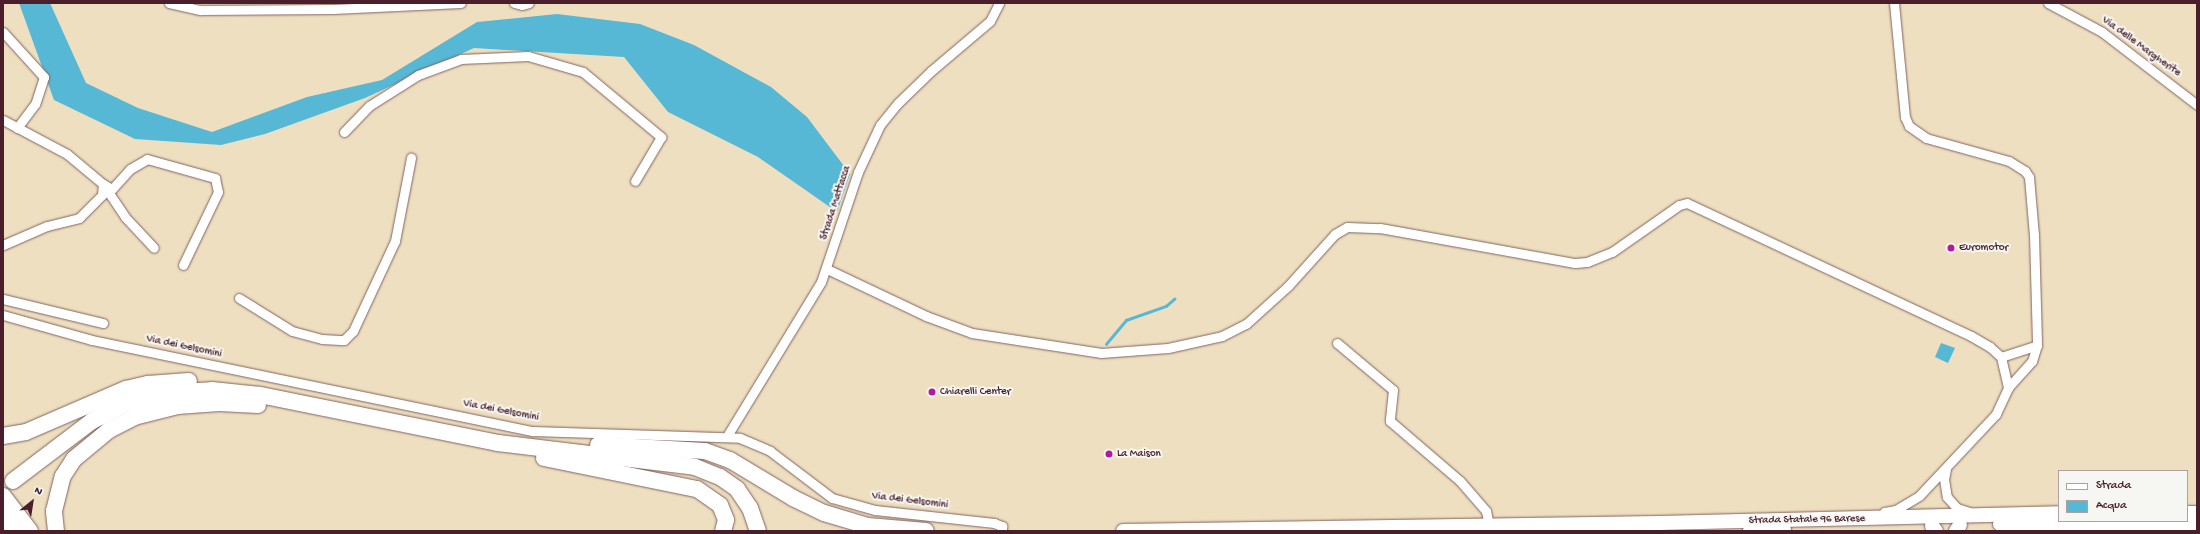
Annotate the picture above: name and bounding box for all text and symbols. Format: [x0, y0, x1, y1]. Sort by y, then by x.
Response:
street label: Via delle Margherite [2099, 14, 2183, 80]
street label: Strada Mattacca [818, 164, 854, 242]
place label: Euromotor [1959, 241, 2008, 255]
marker: Euromotor [1946, 243, 1956, 253]
street label: Via dei Gelsomini [145, 333, 223, 361]
place label: Chiarelli Center [940, 385, 1011, 399]
marker: Chiarelli Center [927, 387, 937, 397]
street label: Via dei Gelsomini [462, 397, 540, 425]
place label: La Maison [1117, 447, 1161, 461]
marker: La Maison [1104, 449, 1114, 459]
legend [2058, 470, 2188, 522]
text: Strada [2096, 479, 2131, 493]
north arrow [12, 482, 52, 522]
text: N [32, 485, 44, 499]
street label: Via dei Gelsomini [871, 490, 949, 512]
text: Acqua [2096, 499, 2127, 513]
street label: Strada Statale 96 Barese [1749, 512, 1865, 528]

